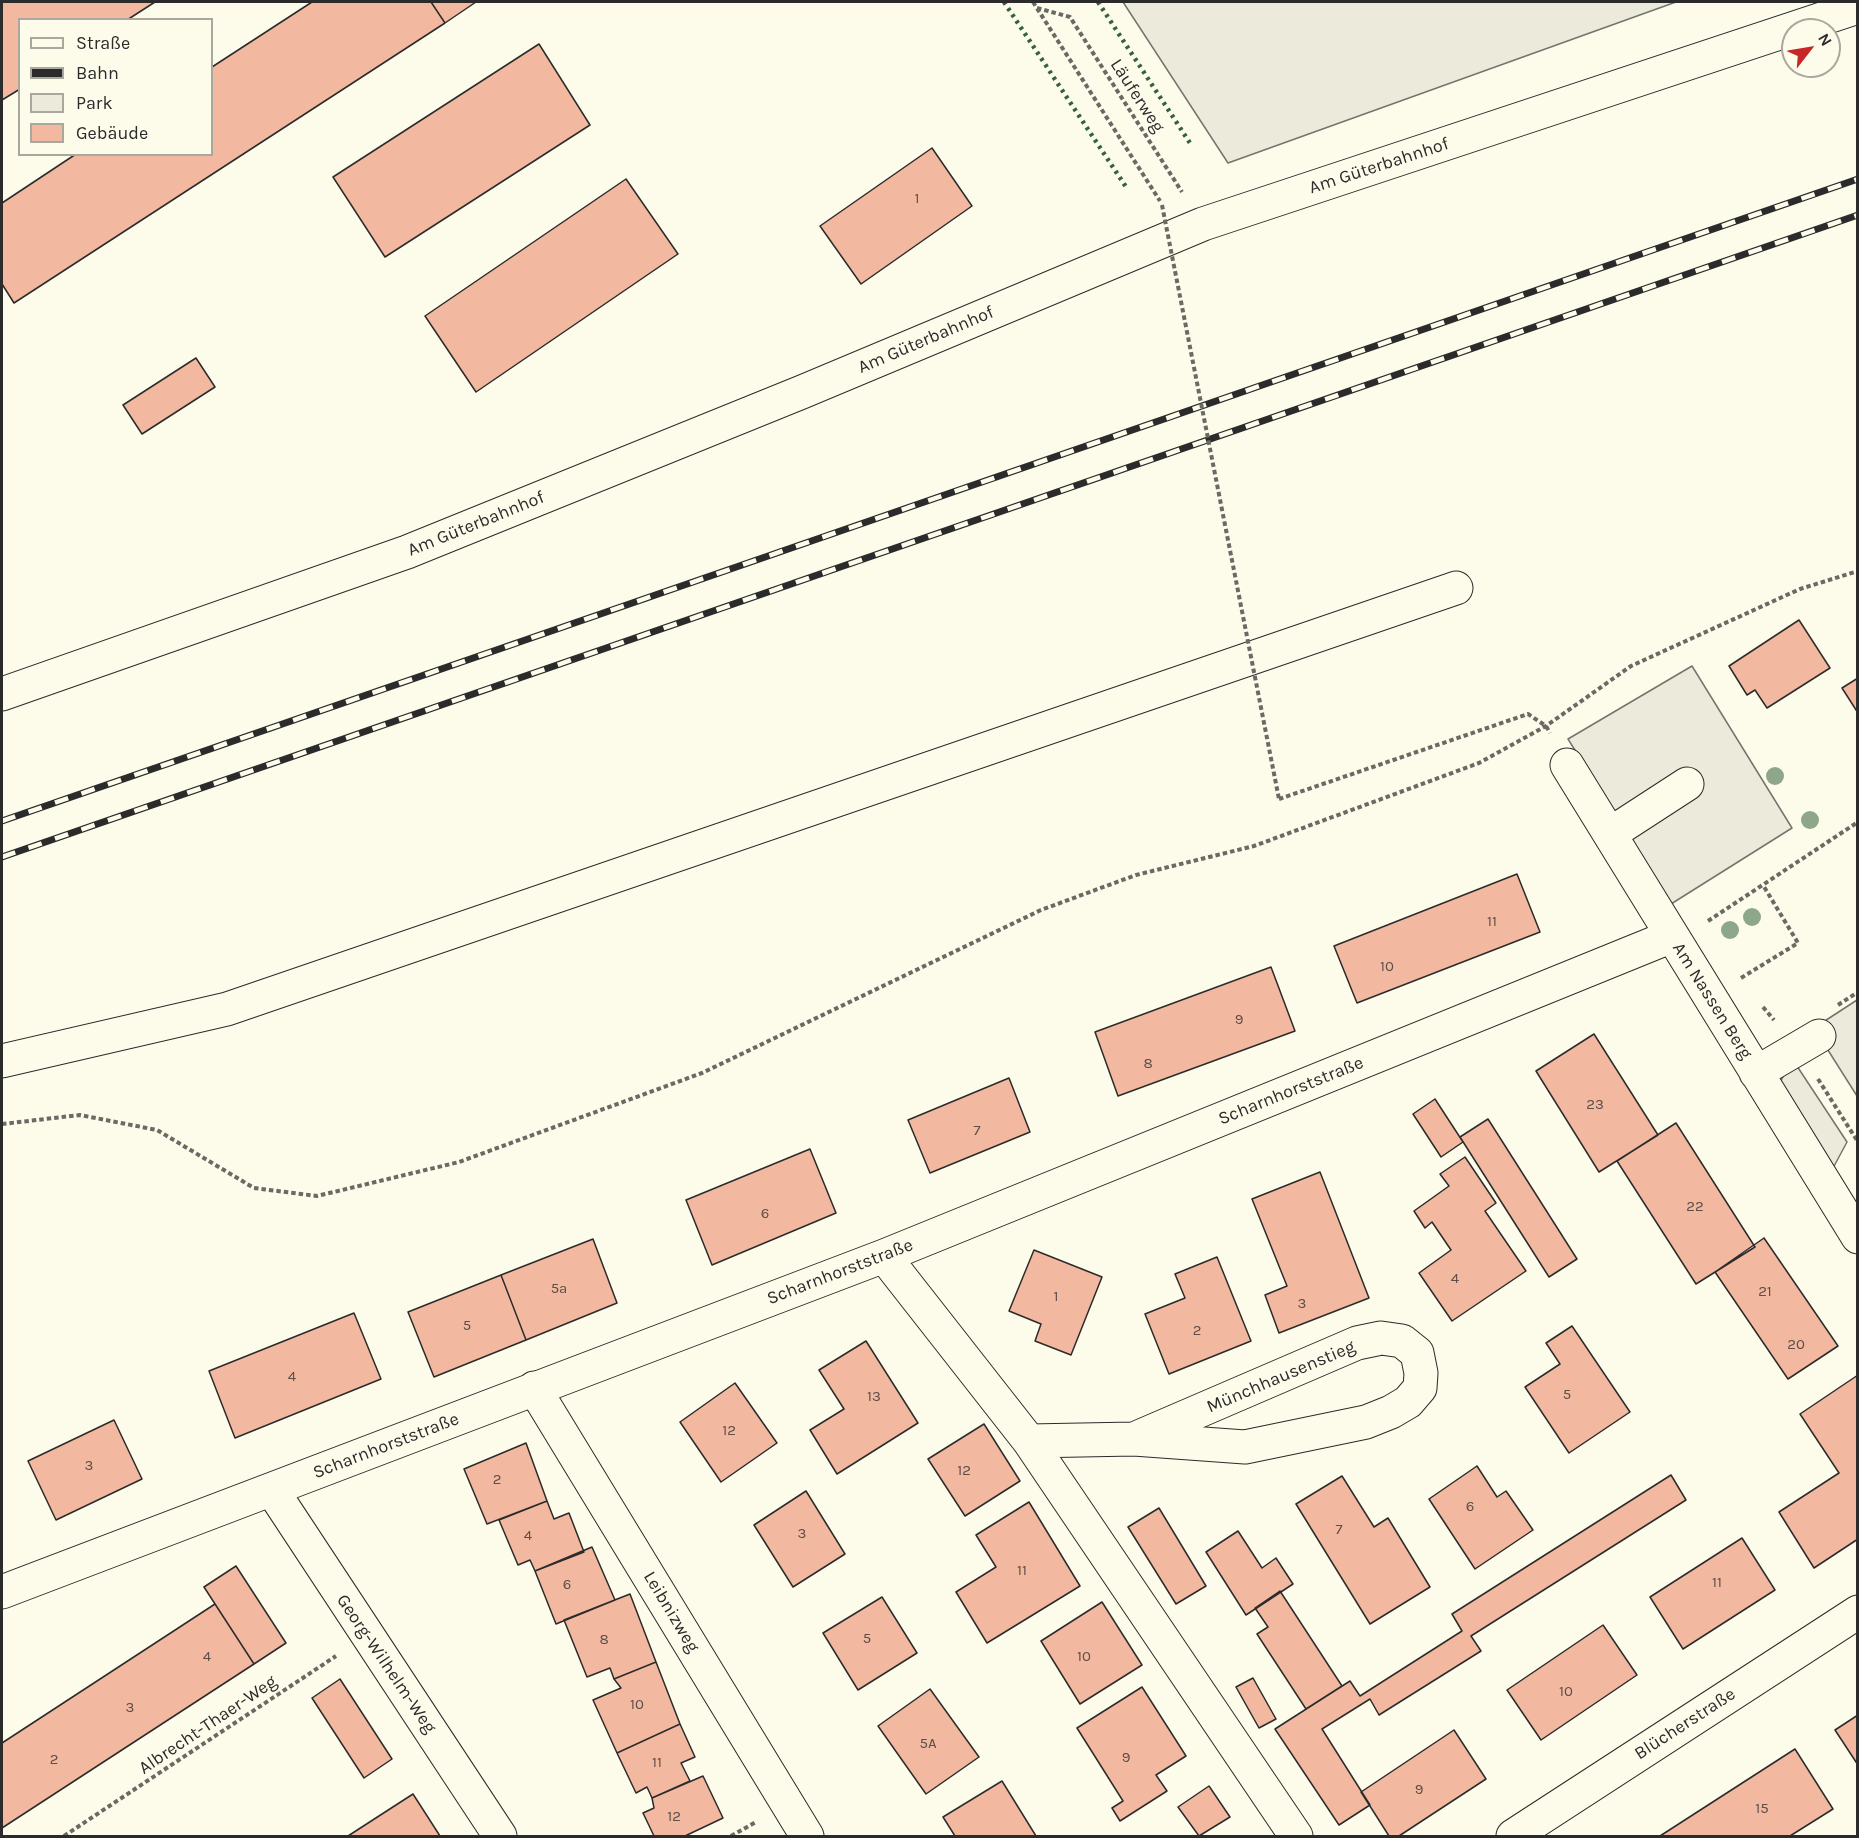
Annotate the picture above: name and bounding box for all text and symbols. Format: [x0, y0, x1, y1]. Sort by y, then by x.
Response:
legend [18, 18, 213, 156]
north arrow [1781, 18, 1841, 78]
text: N [1814, 30, 1836, 49]
text: Straße [76, 32, 130, 54]
street label: Läuferweg [1105, 55, 1169, 137]
text: Bahn [76, 62, 119, 84]
text: Park [76, 92, 113, 114]
text: Gebäude [76, 122, 148, 144]
street label: Am Güterbahnhof [1306, 133, 1452, 199]
house number: 1 [915, 190, 919, 208]
street label: Am Güterbahnhof [855, 302, 997, 378]
street label: Am Güterbahnhof [404, 487, 548, 561]
house number: 11 [1487, 913, 1497, 931]
street label: Am Nassen Berg [1667, 939, 1757, 1063]
house number: 10 [1380, 958, 1394, 976]
house number: 9 [1235, 1011, 1243, 1029]
street label: Scharnhorststraße [1215, 1052, 1367, 1130]
house number: 8 [1143, 1055, 1153, 1073]
house number: 23 [1586, 1096, 1604, 1114]
house number: 7 [973, 1122, 981, 1140]
house number: 22 [1686, 1198, 1704, 1216]
house number: 6 [761, 1205, 769, 1223]
street label: Scharnhorststraße [764, 1234, 916, 1310]
house number: 4 [1451, 1270, 1459, 1288]
house number: 5a [551, 1280, 567, 1298]
house number: 21 [1758, 1283, 1772, 1301]
house number: 1 [1054, 1288, 1058, 1306]
house number: 3 [1298, 1295, 1306, 1313]
house number: 5 [463, 1317, 471, 1335]
house number: 2 [1193, 1322, 1201, 1340]
street label: Münchhausenstieg [1203, 1336, 1359, 1418]
house number: 20 [1787, 1336, 1805, 1354]
house number: 4 [288, 1368, 296, 1386]
house number: 5 [1563, 1386, 1571, 1404]
house number: 13 [867, 1388, 881, 1406]
street label: Scharnhorststraße [310, 1408, 462, 1484]
house number: 12 [722, 1422, 736, 1440]
house number: 3 [85, 1457, 93, 1475]
house number: 12 [957, 1462, 971, 1480]
house number: 2 [493, 1471, 501, 1489]
house number: 6 [1466, 1498, 1474, 1516]
house number: 7 [1335, 1521, 1343, 1539]
house number: 3 [798, 1525, 806, 1543]
house number: 4 [524, 1527, 532, 1545]
house number: 11 [1017, 1562, 1027, 1580]
street label: Leibnizweg [638, 1567, 704, 1657]
house number: 11 [1712, 1574, 1722, 1592]
house number: 6 [563, 1576, 571, 1594]
street label: Georg-Wilhelm-Weg [331, 1590, 441, 1738]
house number: 5 [863, 1630, 871, 1648]
house number: 8 [599, 1631, 609, 1649]
house number: 4 [203, 1648, 211, 1666]
house number: 10 [1077, 1648, 1091, 1666]
street label: Albrecht-Thaer-Weg [135, 1671, 281, 1779]
house number: 10 [1559, 1683, 1573, 1701]
street label: Blücherstraße [1630, 1683, 1740, 1765]
house number: 10 [630, 1696, 644, 1714]
house number: 3 [126, 1699, 134, 1717]
house number: 5A [919, 1735, 937, 1753]
house number: 9 [1122, 1749, 1130, 1767]
house number: 2 [50, 1751, 58, 1769]
house number: 11 [652, 1754, 662, 1772]
house number: 9 [1415, 1781, 1423, 1799]
house number: 15 [1755, 1800, 1769, 1818]
house number: 12 [667, 1808, 681, 1826]

